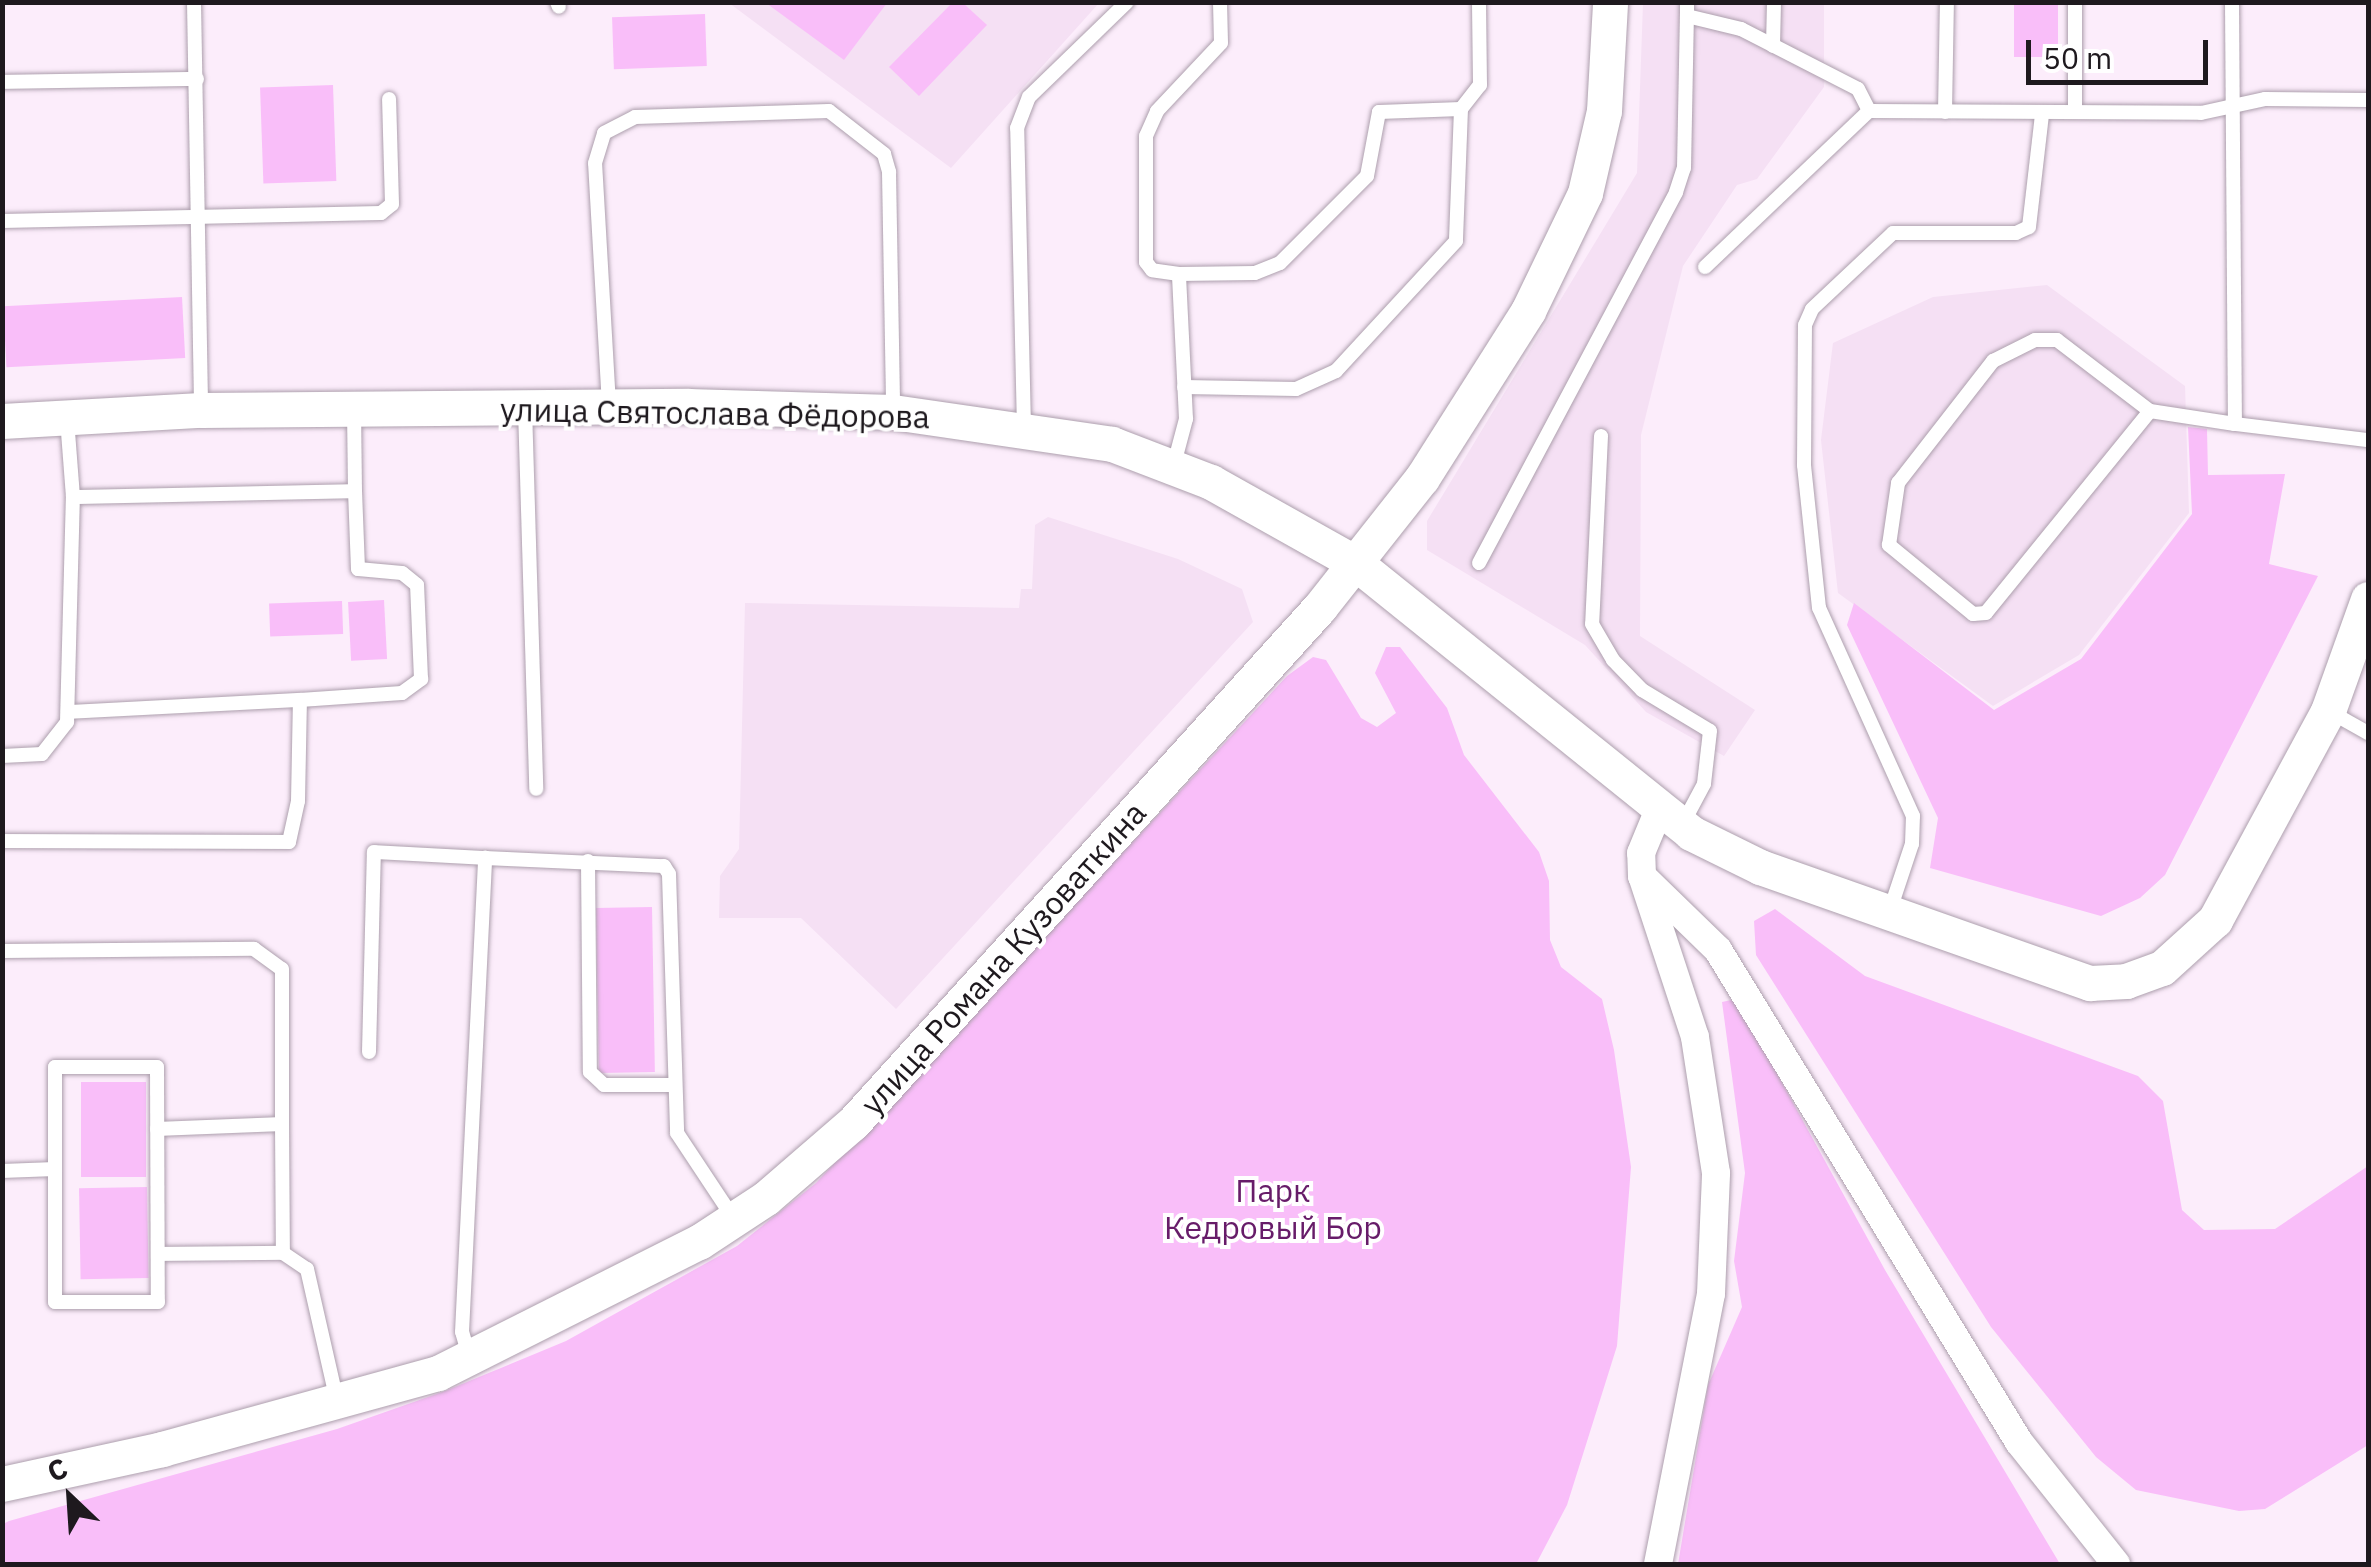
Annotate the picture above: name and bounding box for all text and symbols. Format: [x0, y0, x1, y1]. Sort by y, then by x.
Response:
scale bar [2031, 20, 2214, 82]
text: 50 m [2043, 38, 2112, 77]
street label: улица Святослава Фёдорова [500, 390, 930, 436]
street label: улица Романа Кузоваткина [852, 794, 1154, 1122]
park label: Парк Кедровый Бор [1164, 1172, 1382, 1247]
north arrow [20, 1447, 120, 1547]
text: С [41, 1449, 73, 1490]

